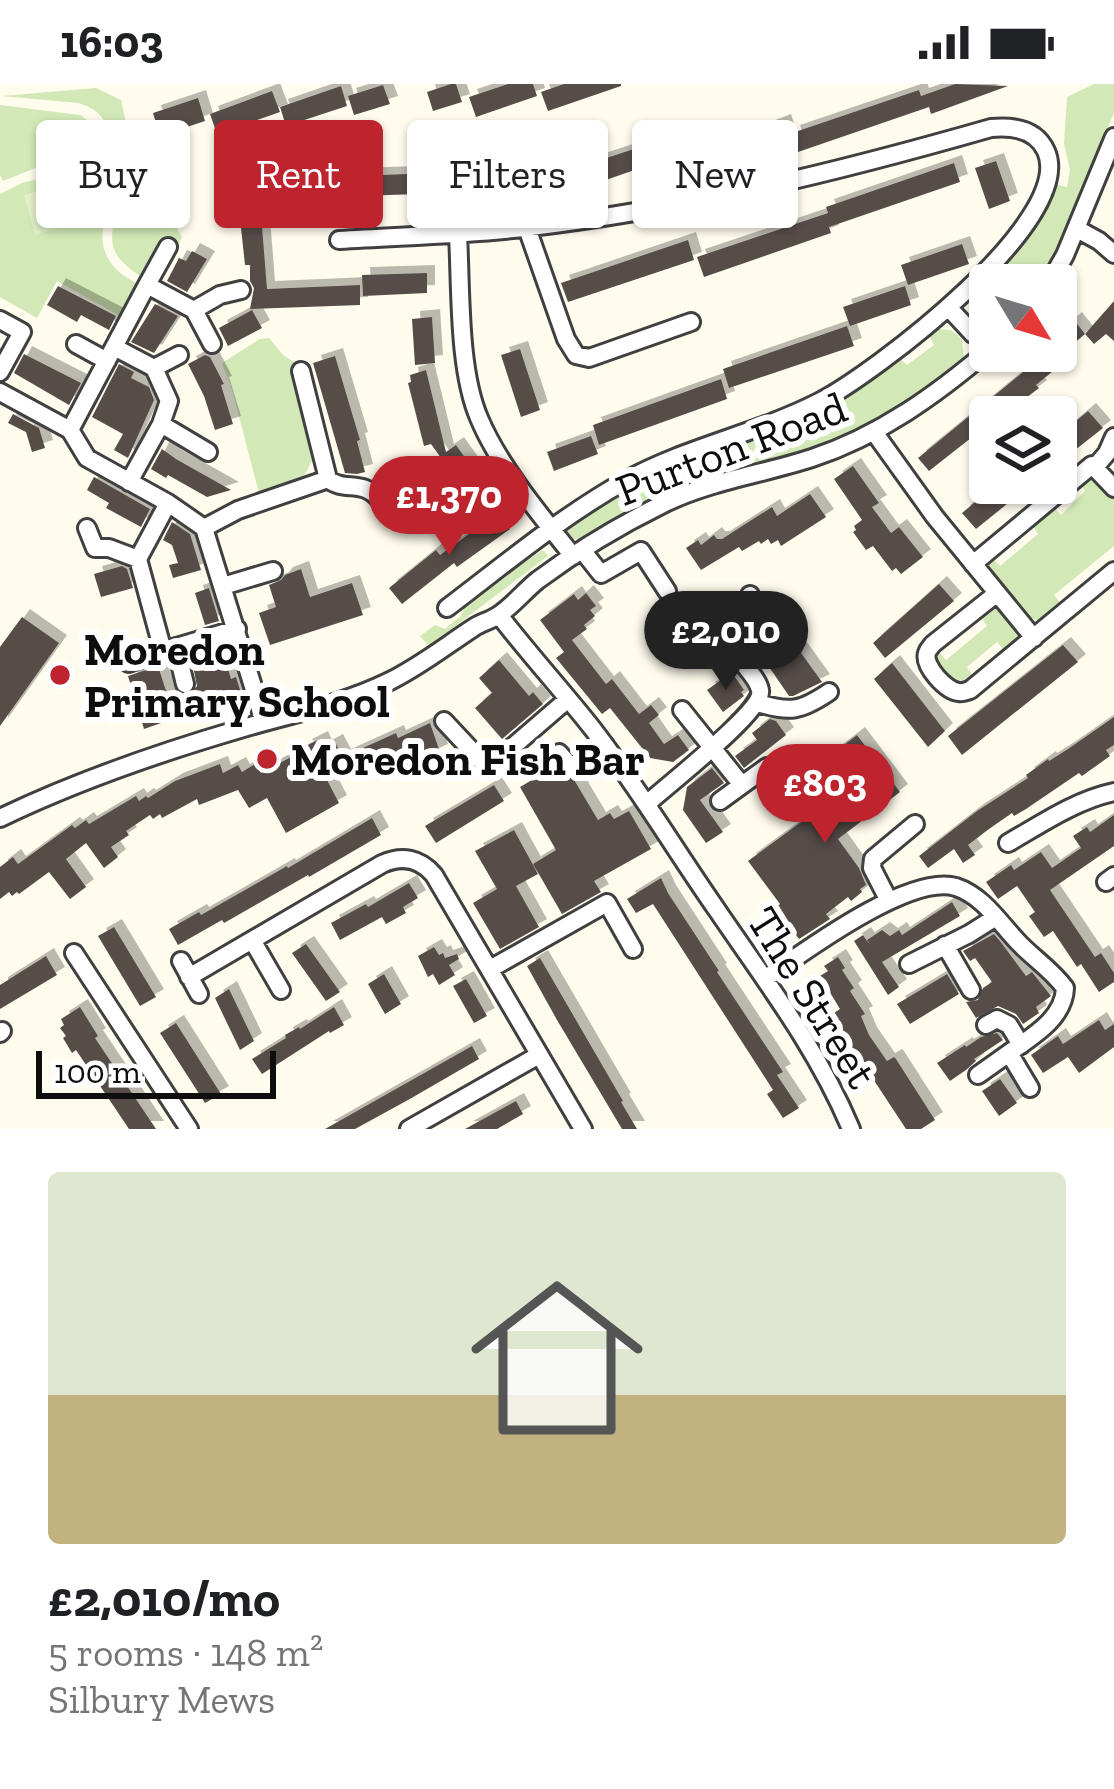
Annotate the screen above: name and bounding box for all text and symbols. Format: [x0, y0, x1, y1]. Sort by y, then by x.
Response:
text: 16:03 [60, 15, 163, 69]
chip: Buy [36, 120, 190, 228]
chip: Rent [214, 120, 383, 228]
chip: Filters [407, 120, 608, 228]
chip: New [632, 120, 798, 228]
north arrow [969, 264, 1077, 372]
map controls [969, 264, 1077, 504]
street label: Purton Road [608, 380, 855, 518]
button: layers [969, 396, 1077, 504]
pin: £1,370 [351, 456, 547, 558]
text: £1,370 [396, 471, 502, 518]
pin: £2,010 [628, 591, 824, 693]
text: £2,010 [671, 606, 781, 653]
place label: Moredon Primary School [84, 623, 390, 729]
marker: Moredon Primary School [47, 662, 73, 688]
place label: Moredon Fish Bar [291, 733, 645, 787]
pin: £803 [754, 744, 896, 846]
marker: Moredon Fish Bar [254, 746, 280, 772]
text: £803 [783, 759, 867, 806]
street label: The Street [735, 897, 889, 1098]
scale bar [36, 1045, 276, 1098]
text: 100 m [54, 1052, 141, 1091]
icon: home [449, 1250, 665, 1466]
text: £2,010/mo [48, 1568, 280, 1629]
text: 5 rooms · 148 m² [48, 1629, 323, 1676]
text: Silbury Mews [48, 1676, 275, 1723]

